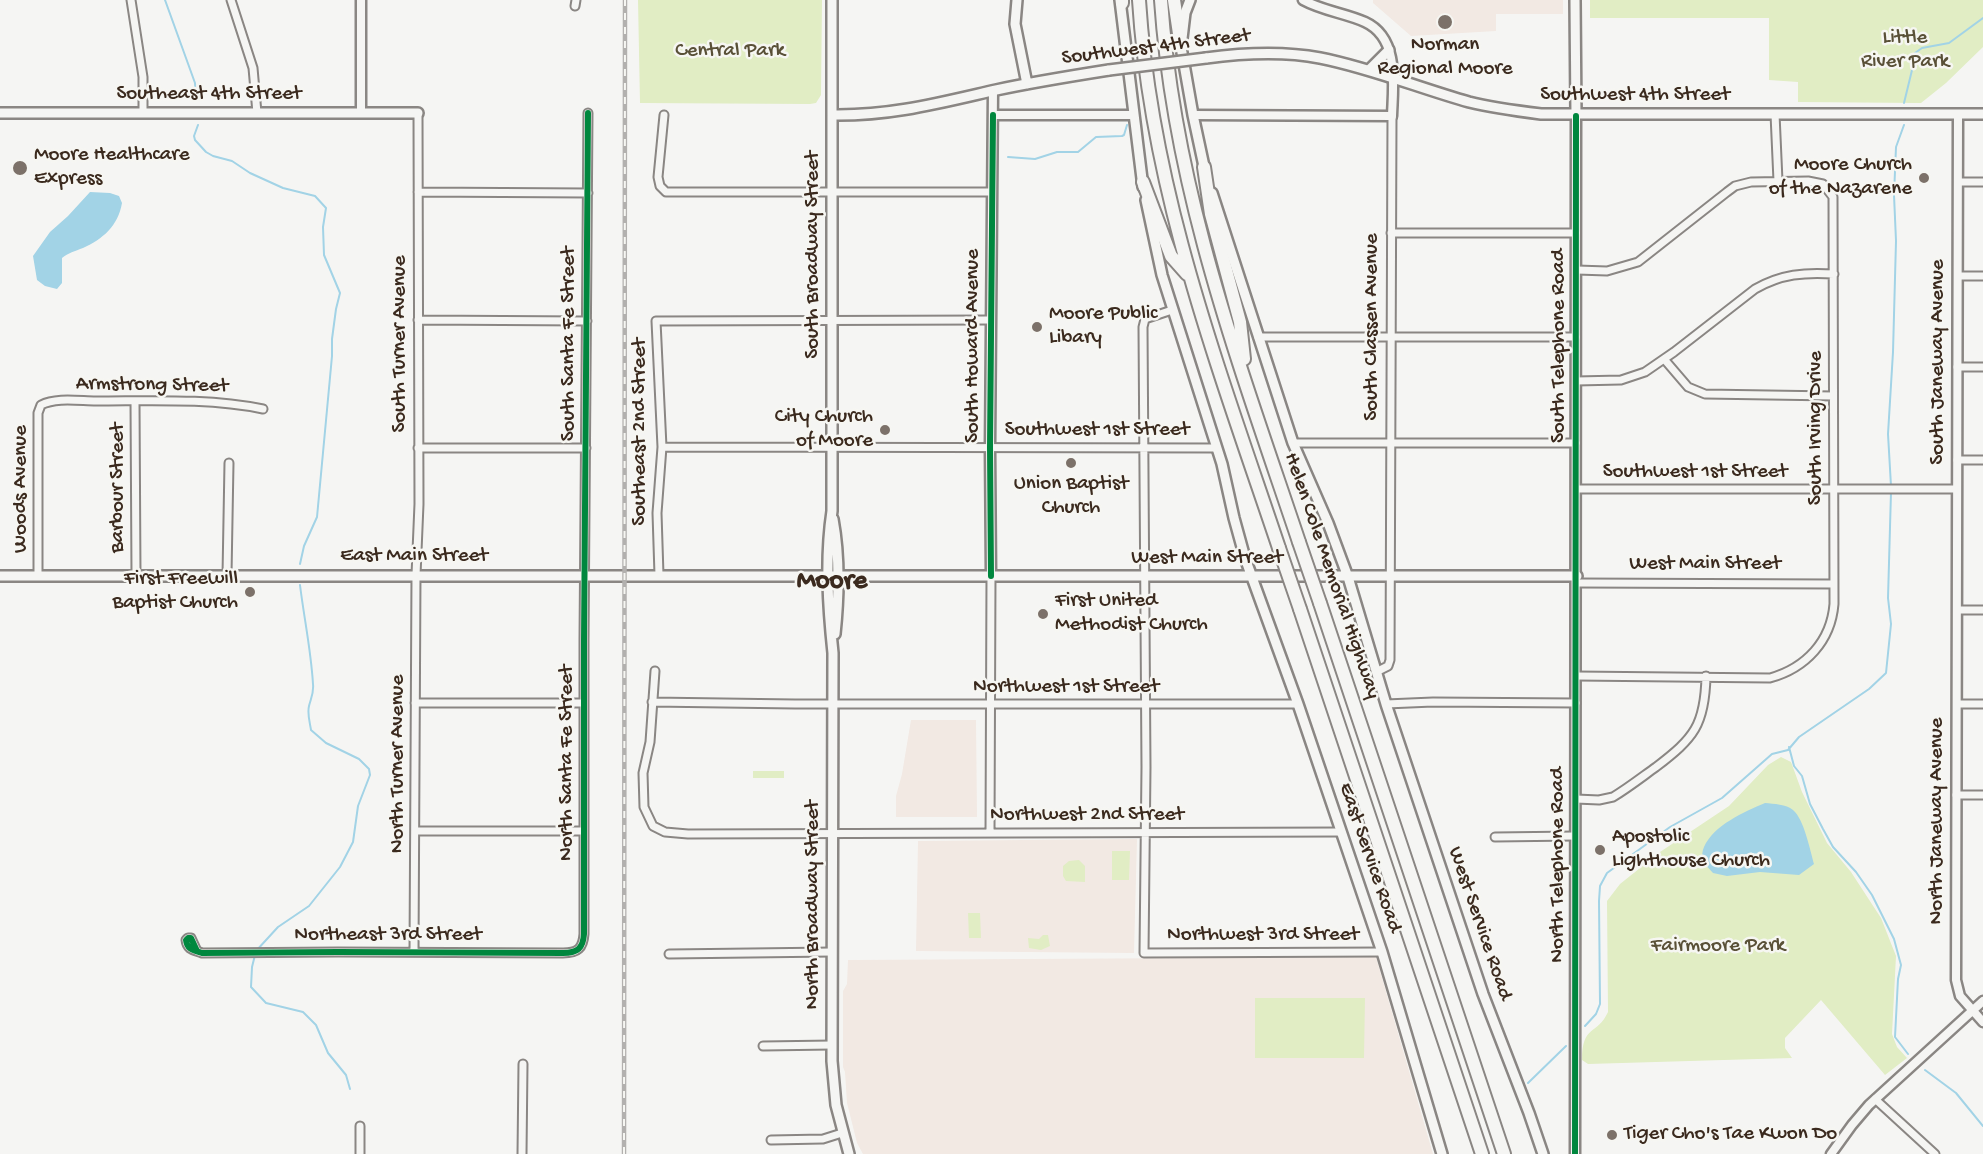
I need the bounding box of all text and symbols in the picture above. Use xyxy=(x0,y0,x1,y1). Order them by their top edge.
marker: Norman Regional Moore xyxy=(1436,13,1454,31)
street label: Southwest 4th Street xyxy=(1060,24,1252,72)
park label: Little River Park xyxy=(1861,26,1949,76)
place label: Norman Regional Moore xyxy=(1377,33,1513,83)
park label: Central Park xyxy=(675,39,785,65)
street label: Southeast 4th Street xyxy=(117,82,301,108)
street label: Southwest 4th Street xyxy=(1540,83,1730,109)
place label: Moore Healthcare Express xyxy=(34,143,190,193)
street label: South Broadway Street xyxy=(801,151,827,359)
place label: Moore Church of the Nazarene xyxy=(1769,153,1912,203)
marker: Moore Healthcare Express xyxy=(11,159,29,177)
marker: Moore Church of the Nazarene xyxy=(1917,171,1931,185)
street label: South Classen Avenue xyxy=(1360,233,1386,421)
street label: South Santa Fe Street xyxy=(557,247,583,441)
street label: South Howard Avenue xyxy=(961,249,987,443)
street label: South Telephone Road xyxy=(1547,249,1573,443)
street label: South Turner Avenue xyxy=(388,255,414,433)
street label: South Janeway Avenue xyxy=(1926,259,1952,465)
place label: Moore Public Libary xyxy=(1049,302,1157,352)
marker: Moore Public Libary xyxy=(1030,320,1044,334)
street label: Southeast 2nd Street xyxy=(628,338,654,526)
street label: South Irving Drive xyxy=(1804,351,1830,505)
street label: Armstrong Street xyxy=(76,372,228,400)
place label: City Church of Moore xyxy=(775,405,873,455)
street label: Southwest 1st Street xyxy=(1005,418,1189,444)
street label: Barbour Street xyxy=(106,423,132,553)
marker: City Church of Moore xyxy=(878,423,892,437)
street label: Woods Avenue xyxy=(9,425,35,553)
street label: Helen Cole Memorial Highway xyxy=(1277,450,1385,702)
marker: Union Baptist Church xyxy=(1064,456,1078,470)
street label: Southwest 1st Street xyxy=(1603,460,1787,486)
place label: Union Baptist Church xyxy=(1014,472,1128,522)
street label: East Main Street xyxy=(340,544,488,570)
street label: West Main Street xyxy=(1131,546,1283,572)
street label: West Main Street xyxy=(1629,552,1781,578)
place label: First Freewill Baptist Church xyxy=(113,567,238,617)
district label: Moore xyxy=(797,567,867,599)
marker: First Freewill Baptist Church xyxy=(243,585,257,599)
place label: First United Methodist Church xyxy=(1055,589,1208,639)
marker: First United Methodist Church xyxy=(1036,607,1050,621)
street label: North Santa Fe Street xyxy=(555,665,581,861)
street label: North Turner Avenue xyxy=(386,675,412,853)
street label: Northwest 1st Street xyxy=(973,675,1159,701)
street label: North Janeway Avenue xyxy=(1925,718,1951,924)
street label: North Telephone Road xyxy=(1546,767,1572,963)
street label: East Service Road xyxy=(1332,780,1406,936)
street label: North Broadway Street xyxy=(801,800,827,1010)
street label: Northwest 2nd Street xyxy=(990,803,1184,829)
place label: Apostolic Lighthouse Church xyxy=(1612,825,1770,875)
marker: Apostolic Lighthouse Church xyxy=(1593,843,1607,857)
street label: West Service Road xyxy=(1441,844,1517,1004)
street label: Northeast 3rd Street xyxy=(294,923,482,949)
street label: Northwest 3rd Street xyxy=(1167,923,1359,949)
park label: Fairmoore Park xyxy=(1651,934,1785,960)
place label: Tiger Cho's Tae Kwon Do xyxy=(1624,1122,1837,1148)
marker: Tiger Cho's Tae Kwon Do xyxy=(1605,1128,1619,1142)

